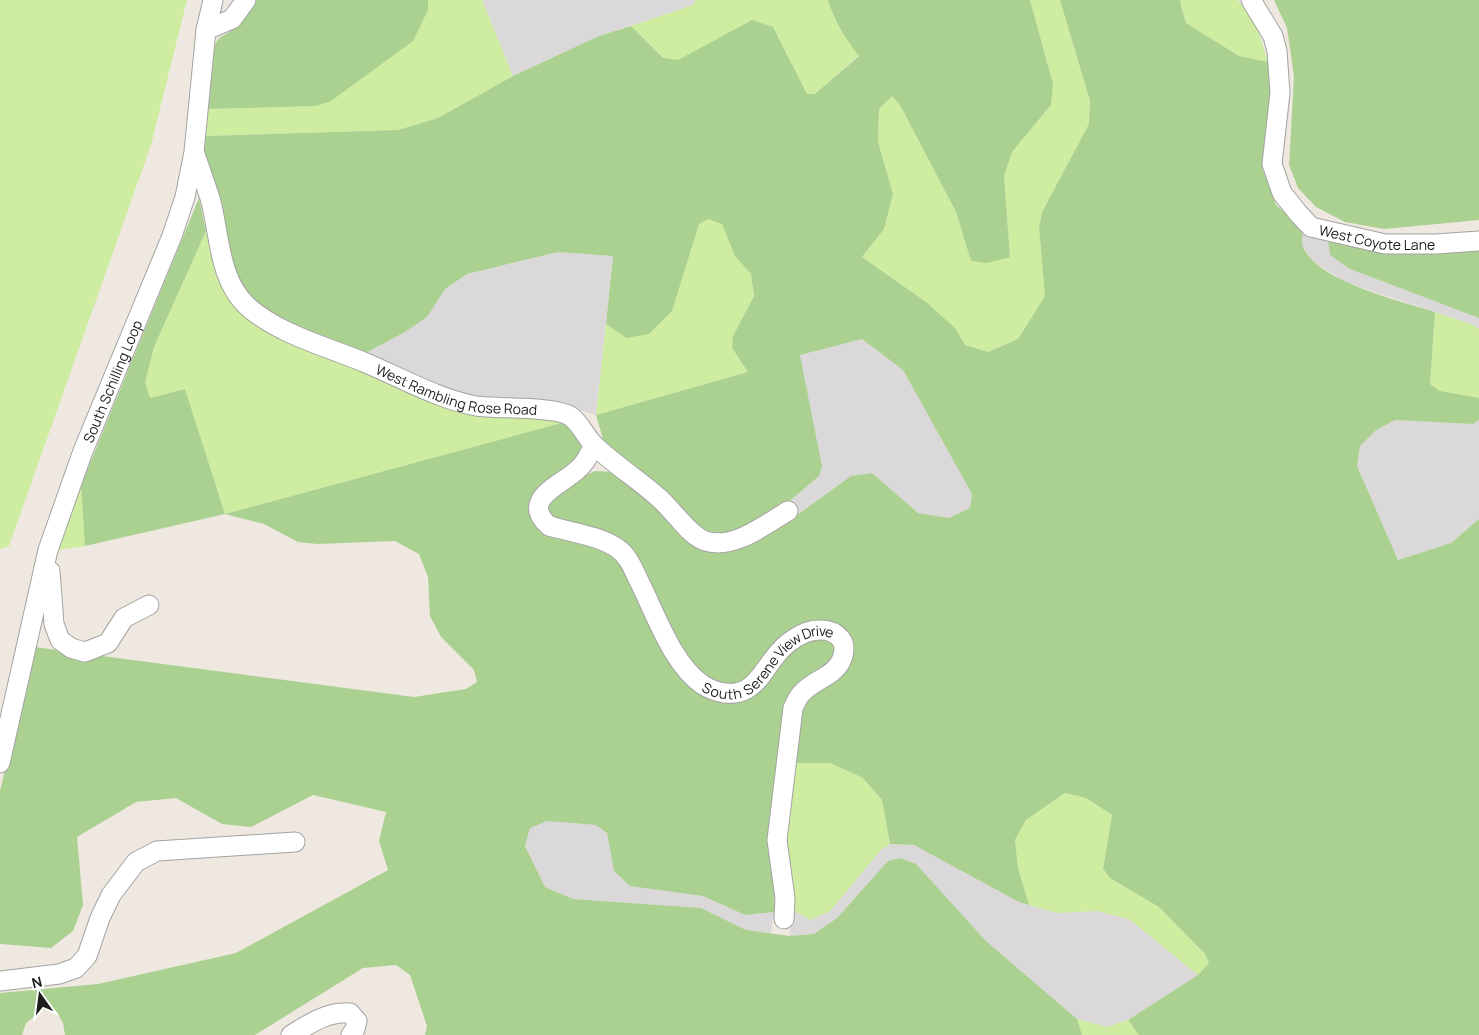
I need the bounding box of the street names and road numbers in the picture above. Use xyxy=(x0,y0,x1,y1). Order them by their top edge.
street label: West Coyote Lane xyxy=(1317,220,1435,254)
street label: South Schilling Loop xyxy=(78,317,146,445)
street label: West Rambling Rose Road xyxy=(373,359,538,419)
street label: South Serene View Drive xyxy=(699,620,837,703)

